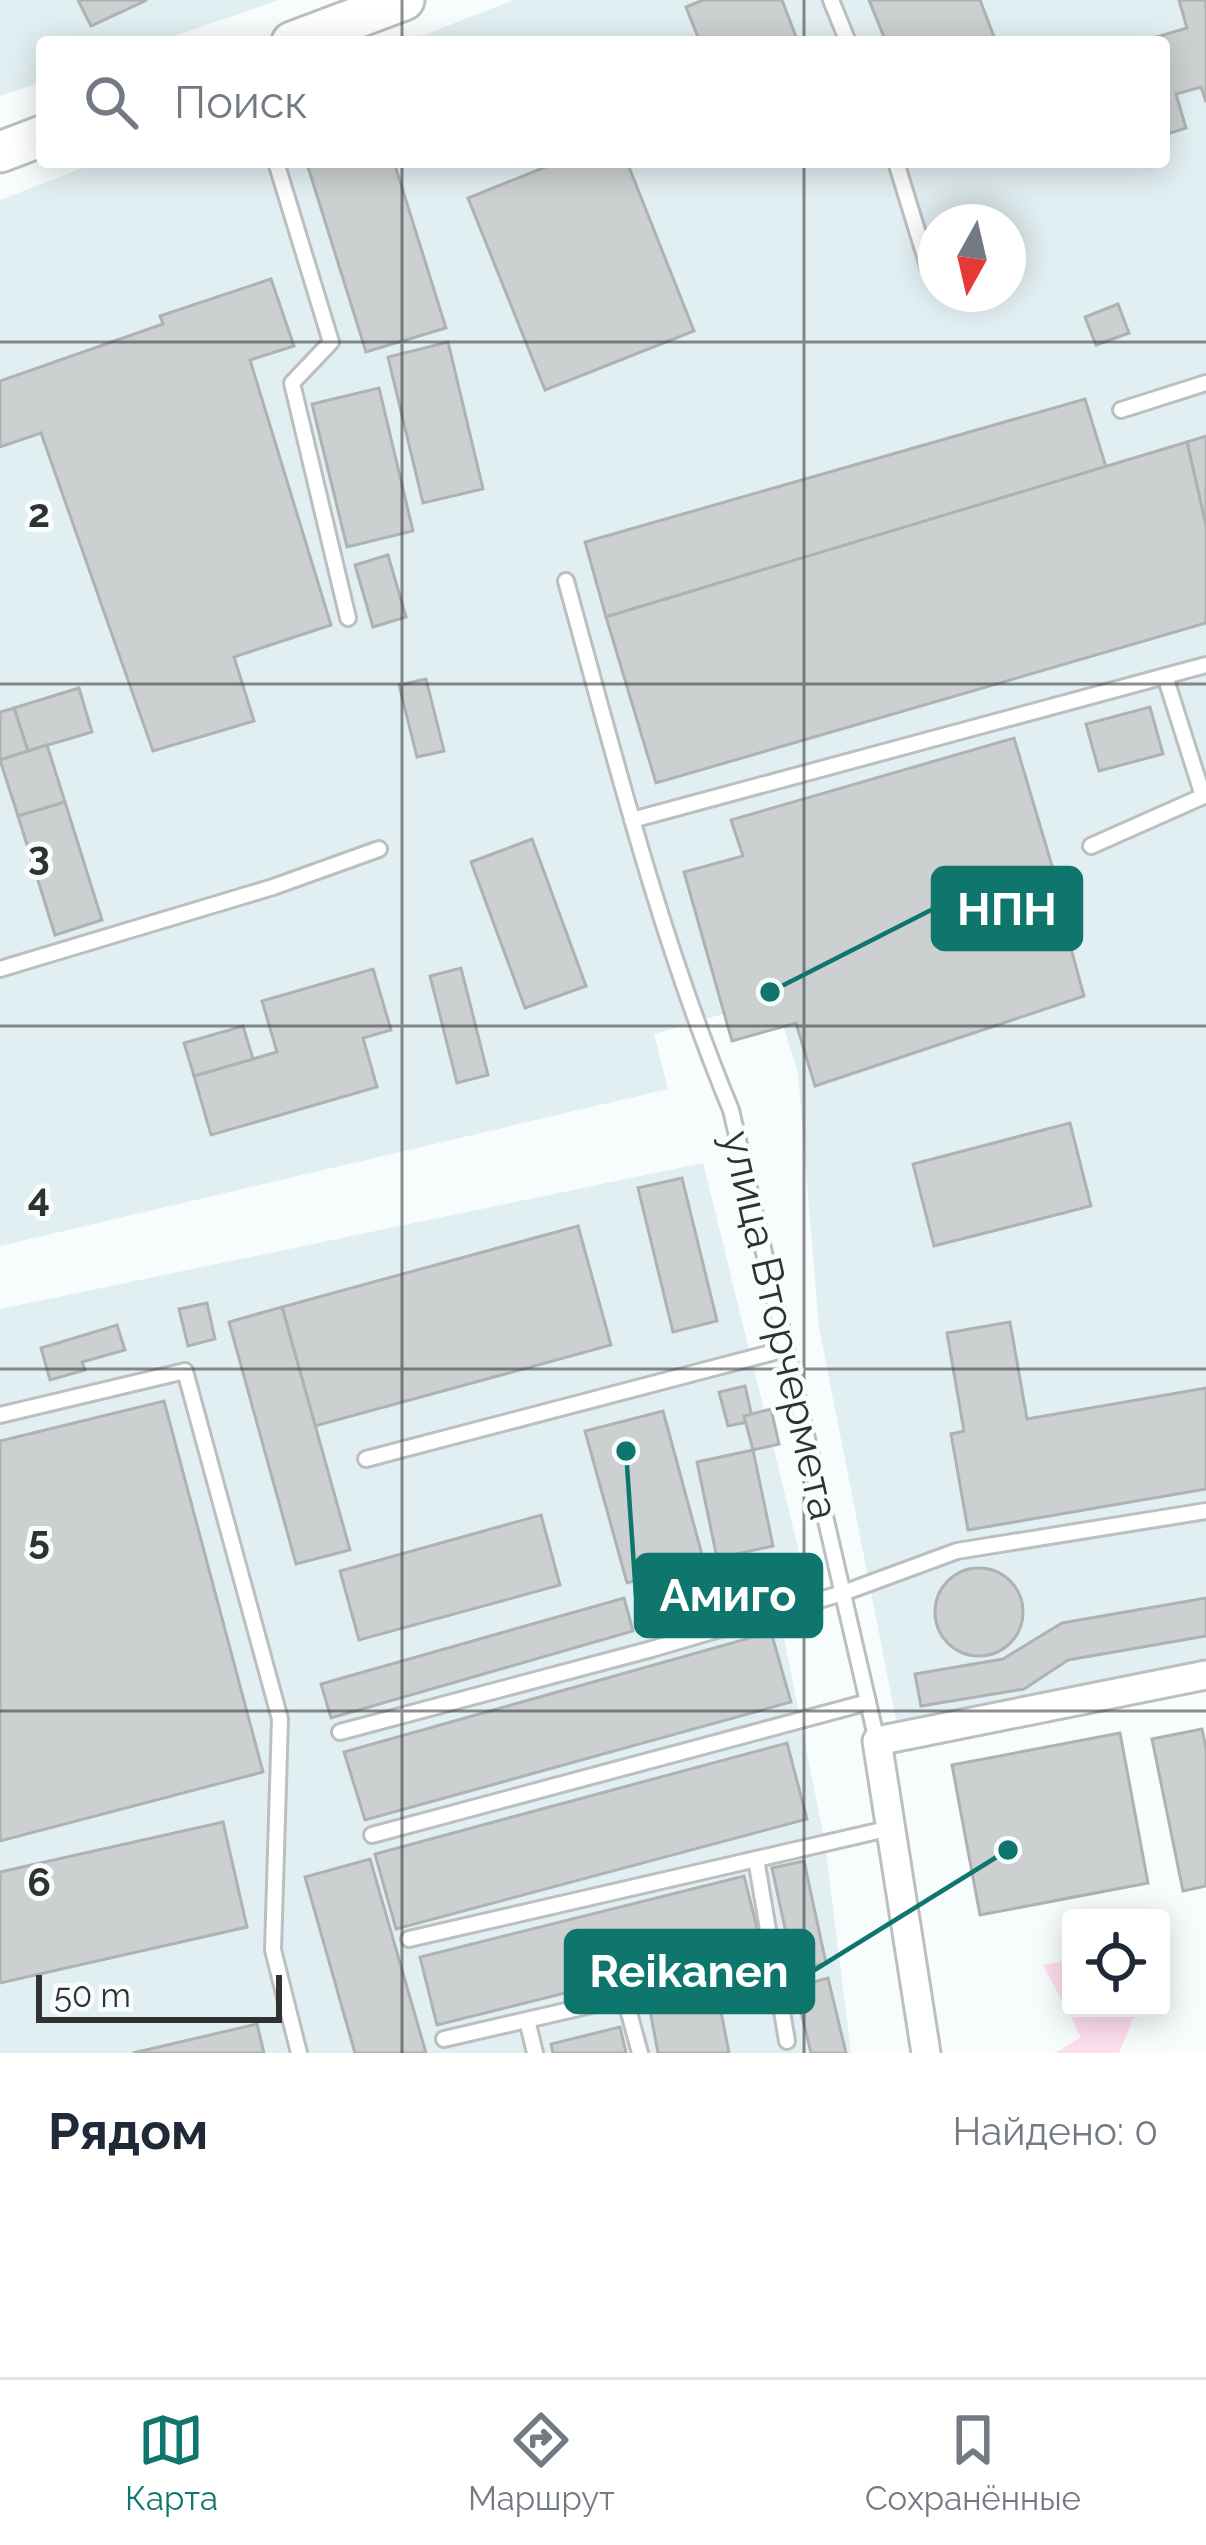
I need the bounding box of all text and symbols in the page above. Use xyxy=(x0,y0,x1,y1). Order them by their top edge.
search box xyxy=(36,36,1170,168)
icon: search xyxy=(78,69,144,135)
text: Поиск xyxy=(174,76,308,129)
north arrow xyxy=(918,204,1026,312)
text: 2 xyxy=(28,490,50,536)
text: 3 xyxy=(28,832,50,878)
callout: НПН xyxy=(933,868,1081,949)
text: НПН xyxy=(957,883,1057,936)
street label: улица Вторчермета xyxy=(712,1126,849,1524)
text: 4 xyxy=(28,1174,50,1220)
text: 5 xyxy=(28,1516,50,1562)
callout: Амиго xyxy=(636,1555,821,1636)
text: Амиго xyxy=(659,1569,797,1622)
text: 6 xyxy=(27,1859,51,1905)
map controls xyxy=(1062,1909,1170,2017)
button: locate xyxy=(1062,1909,1170,2017)
callout: Reikanen xyxy=(566,1931,813,2012)
text: Reikanen xyxy=(589,1945,789,1998)
scale bar xyxy=(36,1969,282,2022)
text: 50 m xyxy=(54,1976,131,2015)
text: Рядом xyxy=(48,2101,208,2161)
text: Найдено: 0 xyxy=(952,2108,1158,2154)
tab: Карта xyxy=(125,2407,218,2518)
tab: Маршрут xyxy=(468,2407,615,2518)
tab: Сохранённые xyxy=(865,2407,1081,2518)

